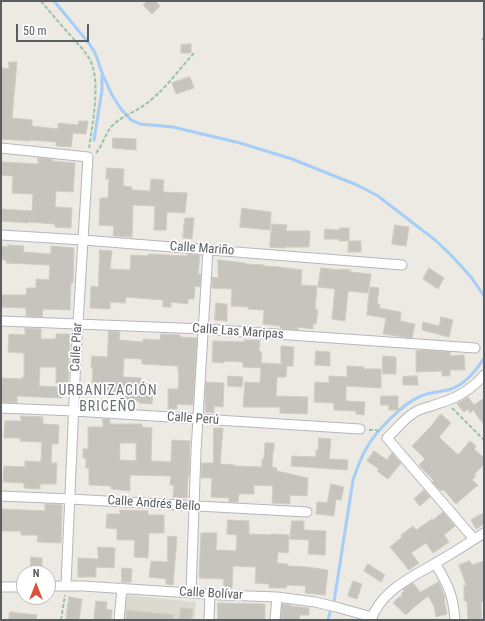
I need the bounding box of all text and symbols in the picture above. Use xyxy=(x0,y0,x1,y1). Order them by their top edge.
scale bar xyxy=(18,16,91,42)
text: 50 m xyxy=(23,24,47,38)
street label: Calle Mariño xyxy=(169,239,235,259)
street label: Calle Las Maripas xyxy=(192,321,284,343)
street label: Calle Piar xyxy=(68,322,86,372)
district label: URBANIZACIÓN BRICEÑO xyxy=(58,383,158,416)
street label: Calle Perú xyxy=(166,409,220,429)
street label: Calle Andrés Bello xyxy=(107,493,201,515)
north arrow xyxy=(16,565,56,605)
text: N xyxy=(33,567,39,580)
street label: Calle Bolívar xyxy=(179,585,243,603)

